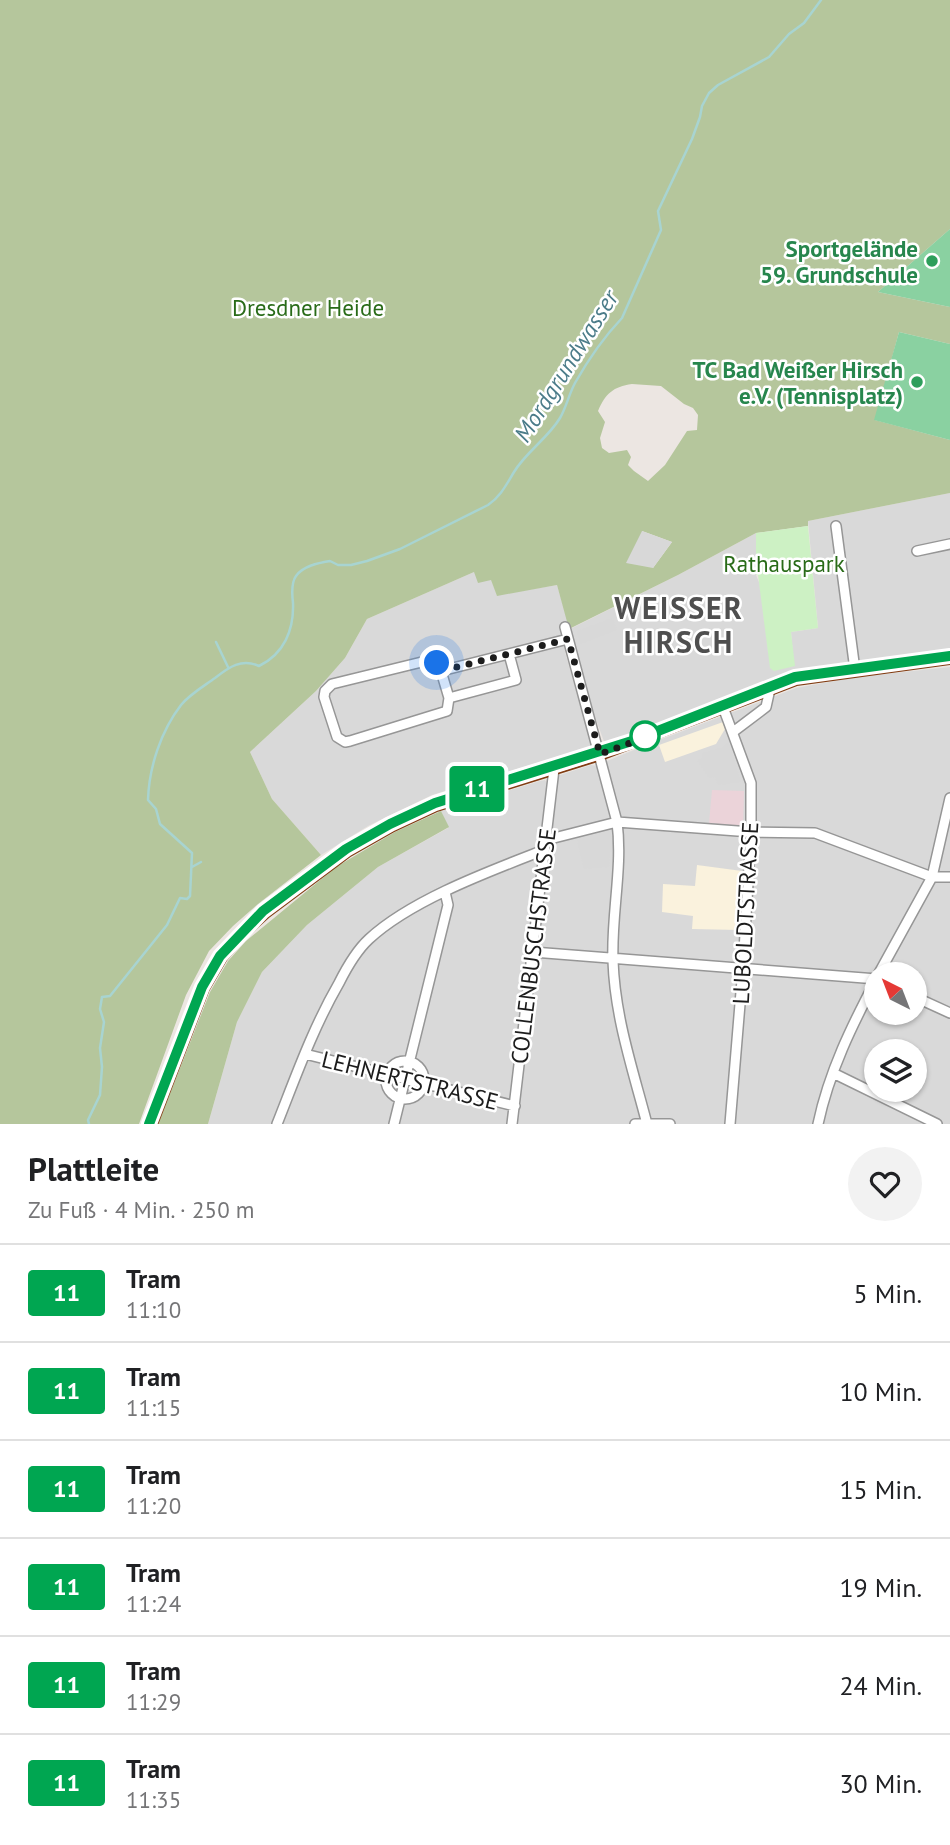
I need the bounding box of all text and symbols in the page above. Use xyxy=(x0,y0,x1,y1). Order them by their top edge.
place label: Sportgelände 59. Grundschule xyxy=(760,234,918,289)
marker: Sportgelände 59. Grundschule xyxy=(924,253,940,269)
water label: Mordgrundwasser xyxy=(507,283,626,448)
park label: Dresdner Heide xyxy=(232,293,384,322)
place label: TC Bad Weißer Hirsch e.V. (Tennisplatz) xyxy=(692,355,903,410)
marker: TC Bad Weißer Hirsch e.V. (Tennisplatz) xyxy=(909,374,925,390)
park label: Rathauspark xyxy=(723,549,845,578)
district label: WEISSER HIRSCH xyxy=(614,588,744,661)
your location xyxy=(419,645,454,680)
unlabelled marker xyxy=(630,721,660,751)
line badge: 11 xyxy=(446,766,508,812)
text: 11 xyxy=(463,773,491,804)
street label: LUBOLDTSTRASSE xyxy=(726,821,764,1005)
street label: COLLENBUSCHSTRASSE xyxy=(504,826,562,1066)
north arrow xyxy=(864,962,928,1026)
map controls xyxy=(864,962,927,1102)
button: layers xyxy=(864,1039,927,1102)
street label: LEHNERTSTRASSE xyxy=(319,1044,501,1116)
text: Plattleite xyxy=(28,1147,159,1190)
button: heart xyxy=(848,1147,922,1221)
text: Zu Fuß · 4 Min. · 250 m xyxy=(28,1195,254,1224)
text: Tram xyxy=(126,1262,181,1295)
text: 11 xyxy=(53,1277,80,1308)
text: 5 Min. xyxy=(854,1277,922,1310)
text: 11:10 xyxy=(126,1295,181,1324)
text: Tram xyxy=(126,1360,181,1393)
text: 11 xyxy=(53,1375,80,1406)
text: 10 Min. xyxy=(839,1375,922,1408)
text: 11:15 xyxy=(126,1393,181,1422)
text: Tram xyxy=(126,1458,181,1491)
text: 11 xyxy=(53,1473,80,1504)
text: 15 Min. xyxy=(839,1473,922,1506)
text: 11:20 xyxy=(126,1491,181,1520)
text: Tram xyxy=(126,1556,181,1589)
text: 11 xyxy=(53,1571,80,1602)
text: 19 Min. xyxy=(839,1571,922,1604)
text: 11:24 xyxy=(126,1589,181,1618)
text: Tram xyxy=(126,1654,181,1687)
text: 11 xyxy=(53,1669,80,1700)
text: 24 Min. xyxy=(839,1669,922,1702)
text: 11:29 xyxy=(126,1687,181,1716)
text: Tram xyxy=(126,1752,181,1785)
text: 11 xyxy=(53,1767,80,1798)
text: 30 Min. xyxy=(839,1767,922,1800)
text: 11:35 xyxy=(126,1785,181,1814)

